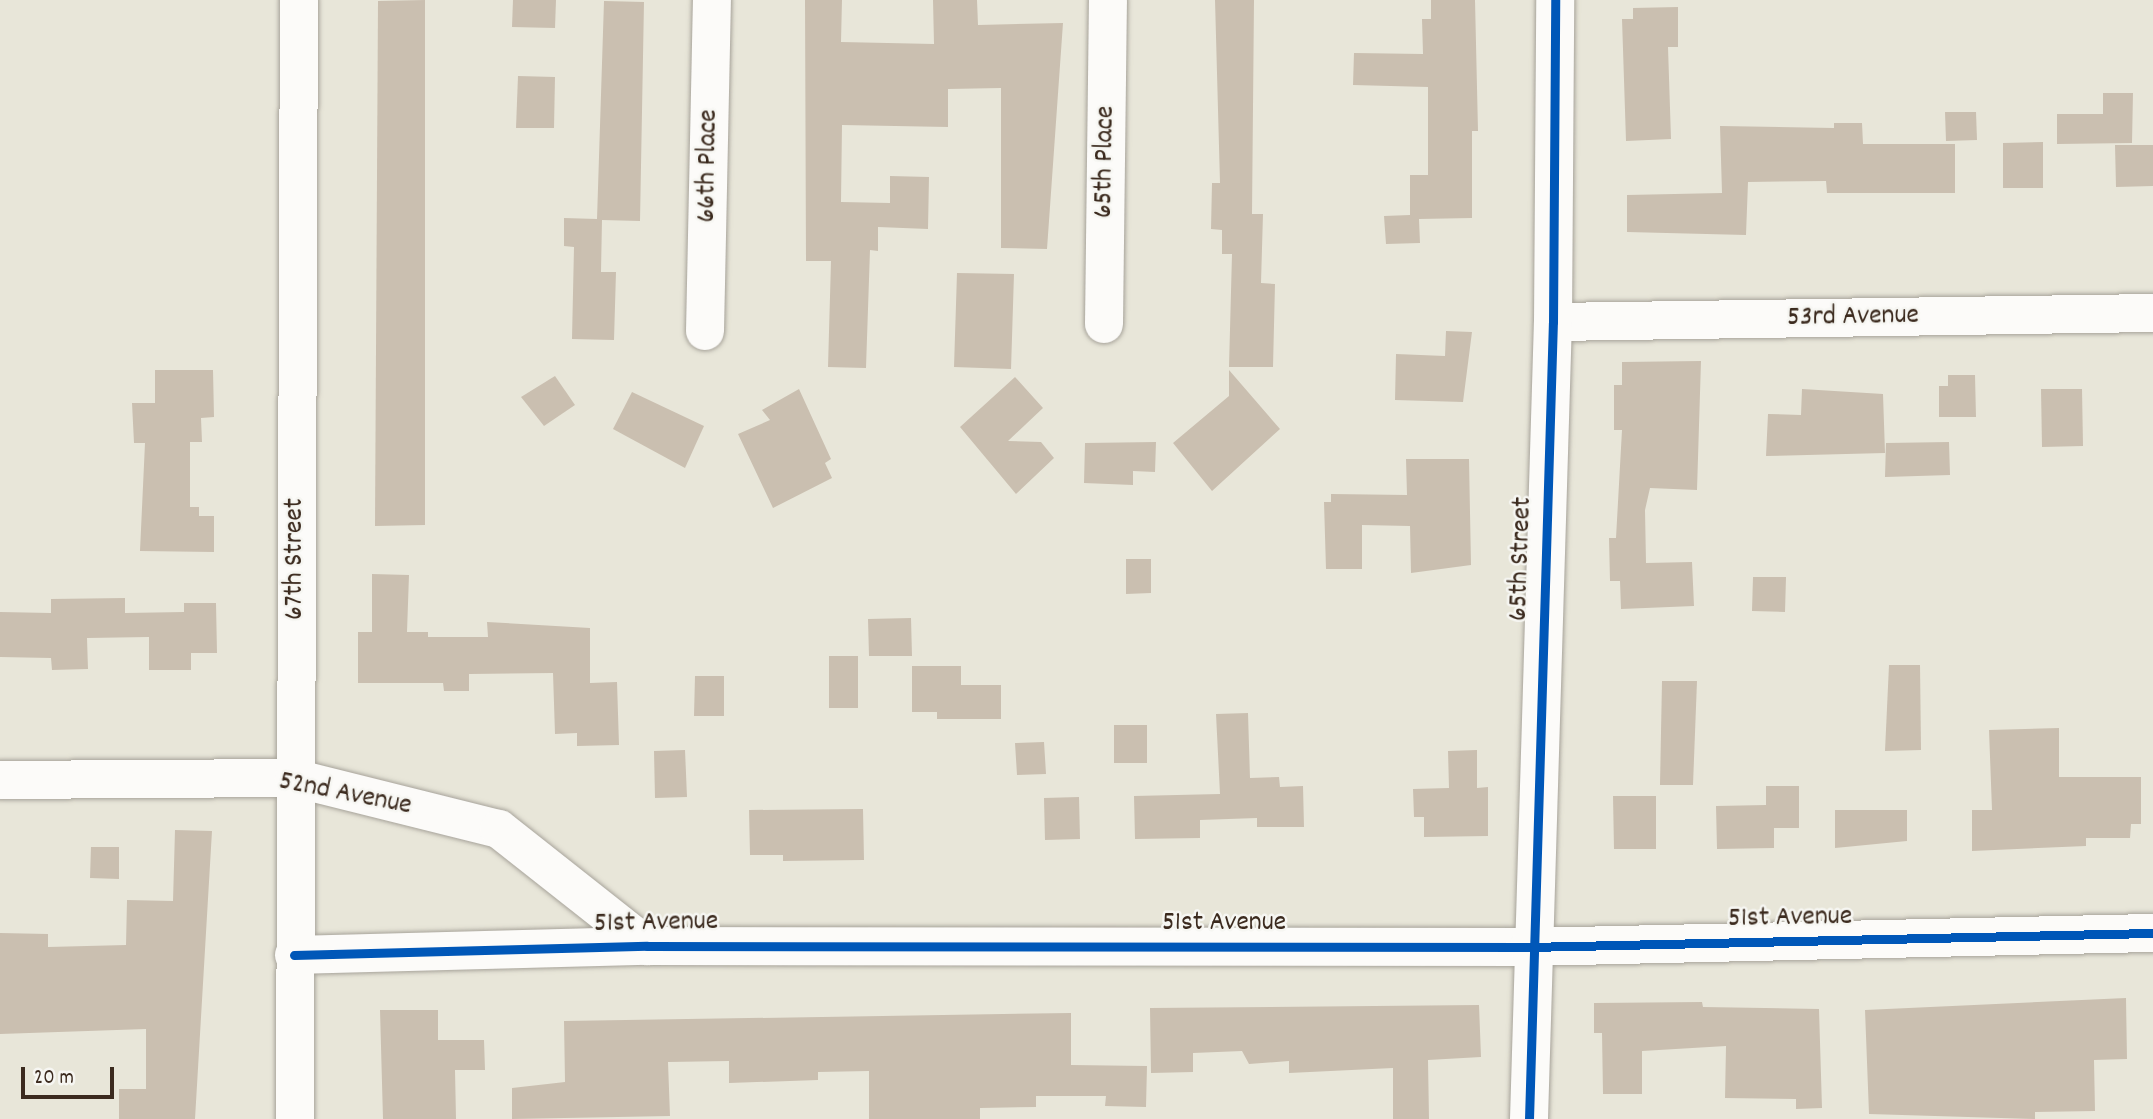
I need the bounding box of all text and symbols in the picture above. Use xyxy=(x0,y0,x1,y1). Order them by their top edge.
street label: 65th Place xyxy=(1088,106,1124,218)
street label: 66th Place xyxy=(691,109,727,223)
street label: 53rd Avenue xyxy=(1787,300,1919,336)
street label: 65th Street xyxy=(1503,496,1541,622)
street label: 67th Street xyxy=(279,498,313,620)
street label: 52nd Avenue xyxy=(276,766,414,824)
street label: 51st Avenue xyxy=(1728,901,1852,937)
street label: 51st Avenue xyxy=(594,906,718,942)
street label: 51st Avenue xyxy=(1162,907,1286,941)
scale bar xyxy=(24,1052,117,1096)
text: 20 m xyxy=(34,1064,74,1094)

